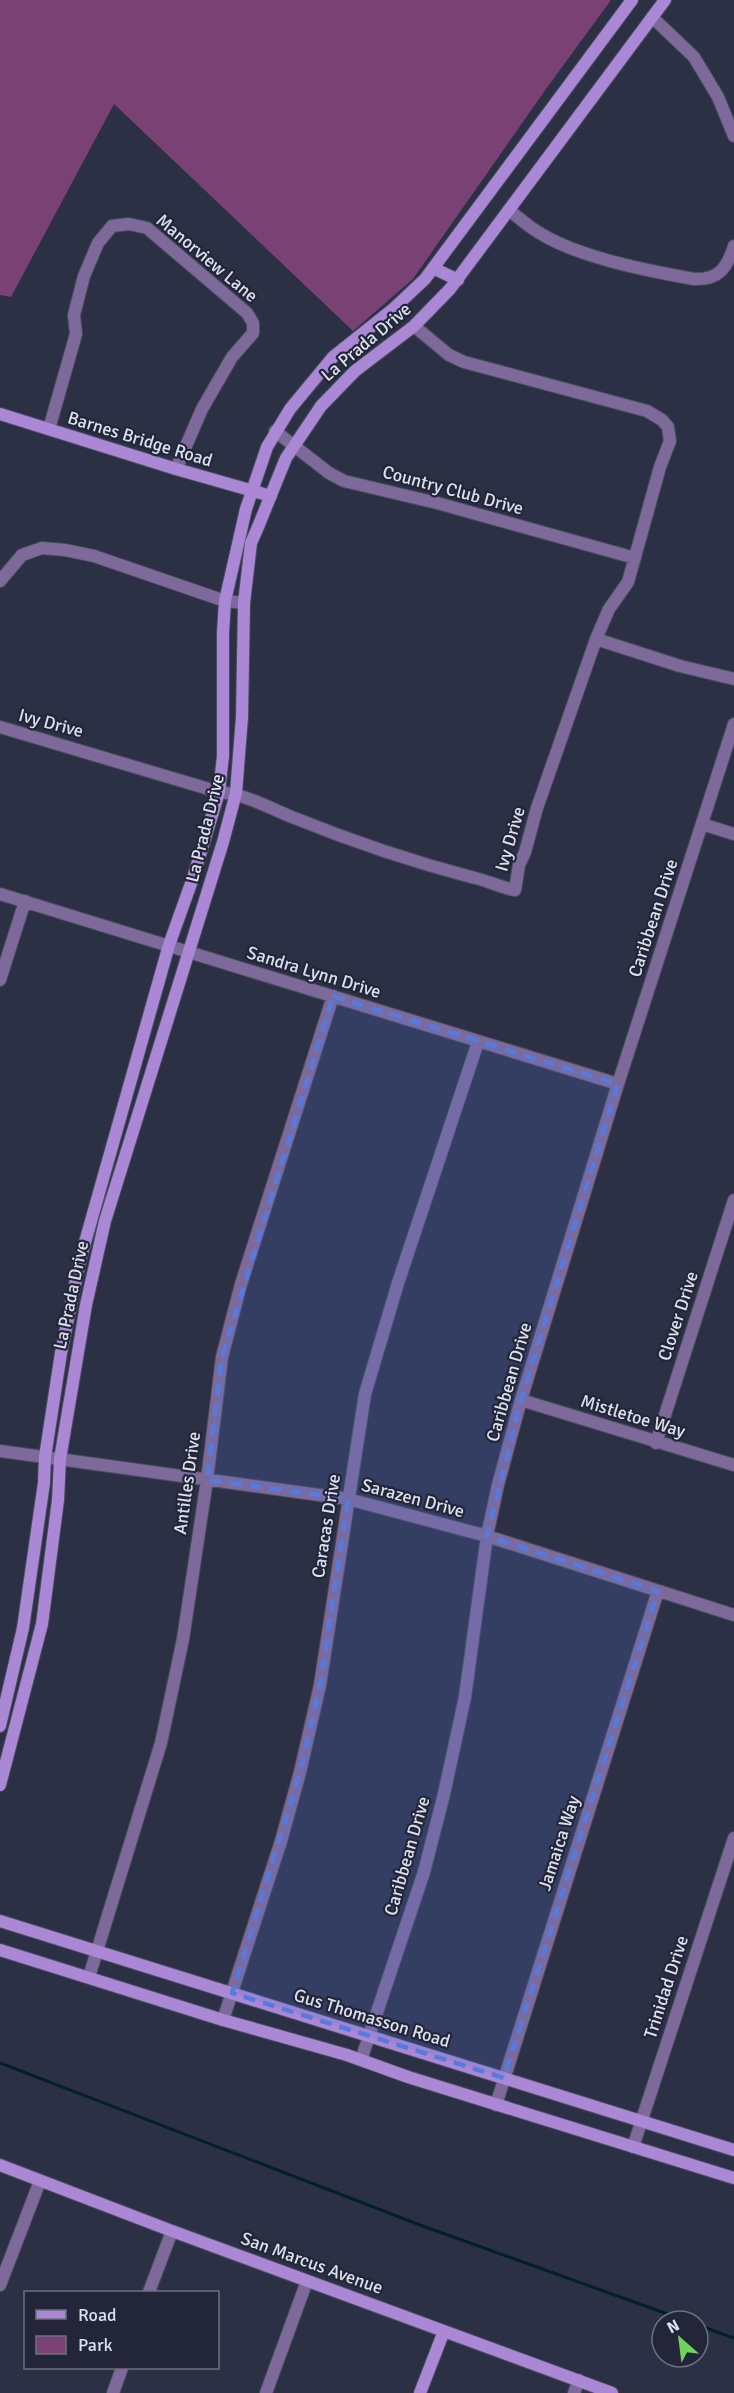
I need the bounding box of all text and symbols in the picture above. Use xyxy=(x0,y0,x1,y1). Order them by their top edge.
street label: Manorview Lane xyxy=(152,209,262,307)
street label: La Prada Drive xyxy=(317,298,415,386)
street label: Barnes Bridge Road xyxy=(65,407,215,471)
street label: Country Club Drive xyxy=(380,461,526,519)
street label: Ivy Drive xyxy=(16,704,86,742)
street label: La Prada Drive xyxy=(181,772,229,884)
street label: Ivy Drive xyxy=(490,804,530,874)
street label: Caribbean Drive xyxy=(624,856,682,980)
street label: Sandra Lynn Drive xyxy=(244,941,384,1003)
street label: La Prada Drive xyxy=(49,1239,93,1351)
street label: Clover Drive xyxy=(653,1268,703,1364)
street label: Caribbean Drive xyxy=(481,1320,537,1444)
street label: Mistletoe Way xyxy=(578,1390,688,1442)
street label: Antilles Drive xyxy=(169,1430,205,1536)
street label: Caracas Drive xyxy=(307,1472,345,1580)
street label: Sarazen Drive xyxy=(359,1474,467,1522)
street label: Jamaica Way xyxy=(533,1792,585,1893)
street label: Caribbean Drive xyxy=(379,1794,435,1918)
street label: Trinidad Drive xyxy=(639,1933,693,2041)
street label: Gus Thomasson Road xyxy=(291,1984,453,2052)
street label: San Marcus Avenue xyxy=(238,2227,386,2299)
legend xyxy=(24,2291,219,2369)
text: Road xyxy=(78,2304,117,2326)
north arrow xyxy=(650,2309,710,2369)
text: N xyxy=(664,2315,683,2338)
text: Park xyxy=(78,2334,113,2356)

